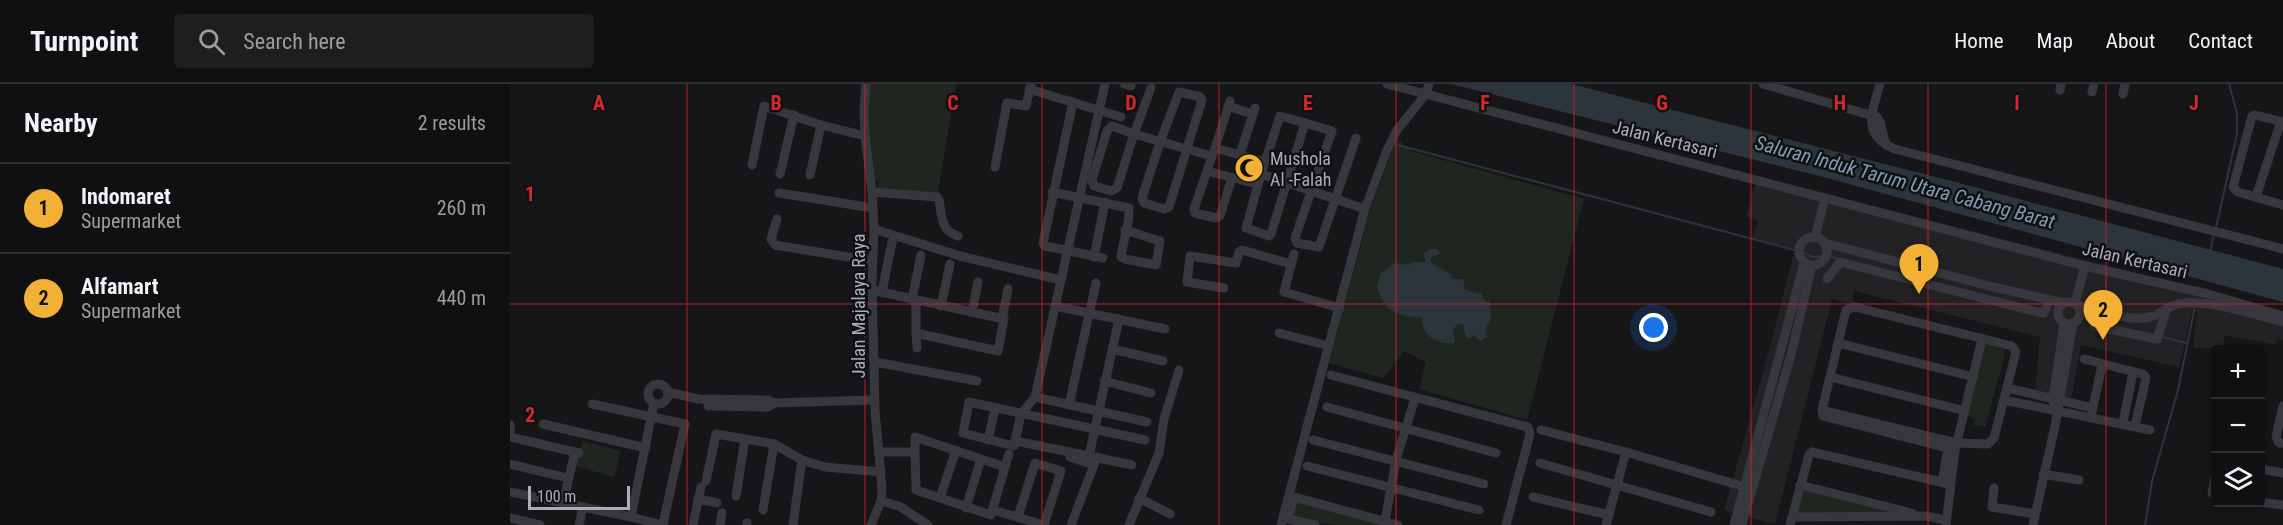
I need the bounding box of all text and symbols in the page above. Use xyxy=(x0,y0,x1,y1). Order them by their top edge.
search box xyxy=(174,14,594,68)
text: Turnpoint xyxy=(30,25,138,58)
icon: search xyxy=(195,25,228,58)
text: Search here xyxy=(243,29,346,54)
text: Home xyxy=(1954,29,2004,53)
text: Map xyxy=(2037,29,2073,53)
text: About xyxy=(2106,29,2155,53)
text: Contact xyxy=(2188,29,2253,53)
text: A xyxy=(593,91,605,115)
text: B xyxy=(770,91,782,115)
text: C xyxy=(947,91,959,115)
text: D xyxy=(1125,91,1137,115)
text: E xyxy=(1303,91,1313,115)
text: F xyxy=(1480,91,1490,115)
text: G xyxy=(1656,91,1668,115)
text: H xyxy=(1834,91,1846,115)
text: I xyxy=(2014,91,2020,115)
text: J xyxy=(2189,91,2199,115)
text: Nearby xyxy=(24,108,98,138)
text: 2 results xyxy=(418,111,486,135)
street label: Jalan Kertasari xyxy=(1610,116,1720,162)
water label: Saluran Induk Tarum Utara Cabang Barat xyxy=(1753,130,2058,234)
place label: Mushola Al -Falah xyxy=(1270,148,1332,190)
mosque icon: Mushola Al -Falah xyxy=(1233,152,1265,184)
text: 1 xyxy=(525,182,535,206)
text: Indomaret xyxy=(81,184,171,209)
text: 1 xyxy=(38,196,49,220)
text: 260 m xyxy=(437,196,486,220)
text: Supermarket xyxy=(81,209,181,233)
street label: Jalan Majalaya Raya xyxy=(848,234,869,378)
street label: Jalan Kertasari xyxy=(2080,238,2190,282)
pin: 1 xyxy=(1900,244,1938,294)
text: Alfamart xyxy=(81,274,159,299)
text: 2 xyxy=(38,286,49,310)
text: 440 m xyxy=(437,286,486,310)
pin: 2 xyxy=(2084,290,2122,340)
text: Supermarket xyxy=(81,299,181,323)
your location xyxy=(1639,313,1668,342)
map controls xyxy=(2211,345,2265,507)
button: + xyxy=(2211,345,2265,399)
button: − xyxy=(2211,399,2265,453)
text: 2 xyxy=(525,403,535,427)
button: layers xyxy=(2211,453,2265,507)
scale bar xyxy=(528,483,630,510)
text: 100 m xyxy=(537,487,576,506)

